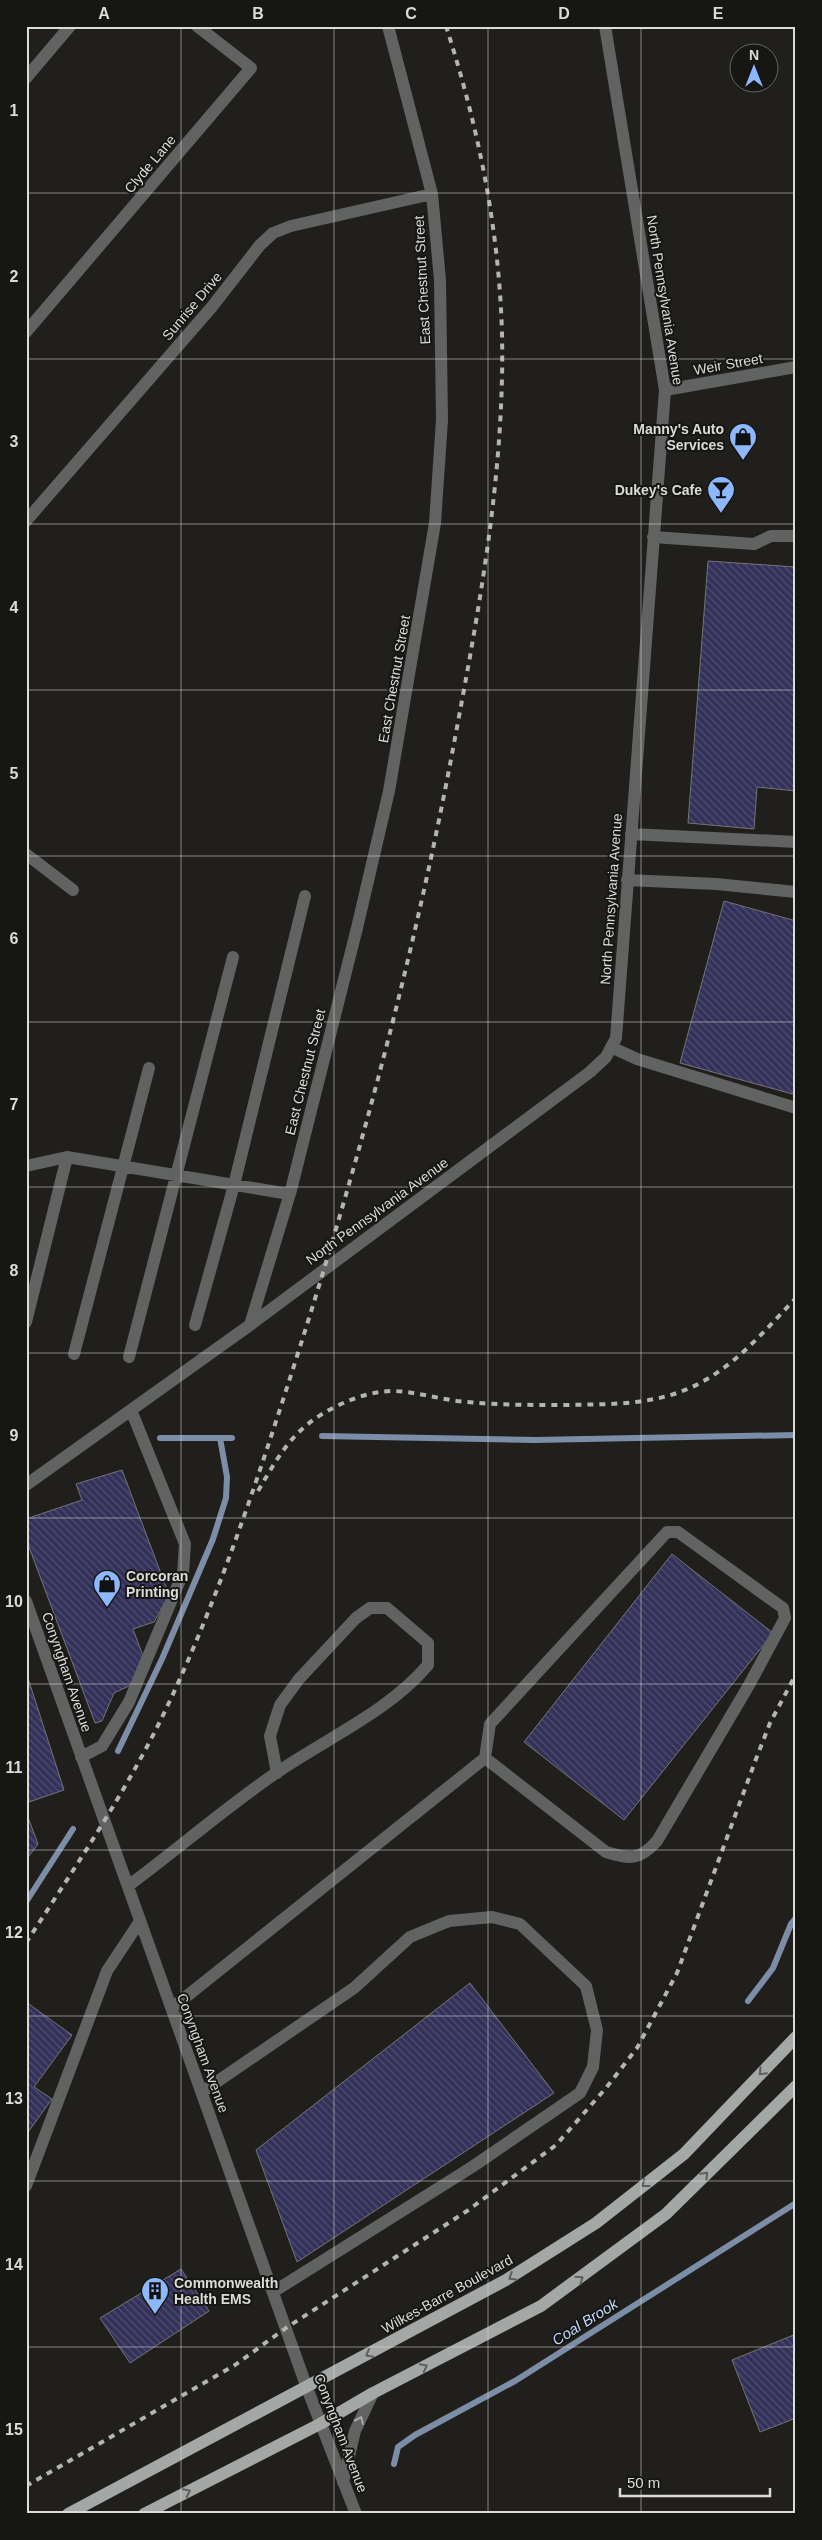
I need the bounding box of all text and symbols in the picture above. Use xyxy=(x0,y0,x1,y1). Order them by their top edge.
text: A xyxy=(98,5,110,22)
text: B xyxy=(252,5,264,22)
text: C xyxy=(405,5,417,22)
text: D xyxy=(558,5,570,22)
text: E xyxy=(713,5,724,22)
north arrow xyxy=(730,42,780,92)
text: N xyxy=(749,47,759,63)
text: 1 xyxy=(10,102,19,119)
street label: Clyde Lane xyxy=(121,132,179,196)
street label: North Pennsylvania Avenue xyxy=(644,214,686,386)
street label: East Chestnut Street xyxy=(411,215,433,345)
text: 2 xyxy=(10,268,19,285)
street label: Sunrise Drive xyxy=(159,269,225,343)
street label: Weir Street xyxy=(692,350,764,378)
place label: Manny's Auto Services xyxy=(633,421,724,453)
shop icon: Manny's Auto Services xyxy=(728,422,758,461)
text: 3 xyxy=(10,433,19,450)
bar icon: Dukey's Cafe xyxy=(706,475,736,514)
place label: Dukey's Cafe xyxy=(615,482,702,498)
text: 4 xyxy=(10,599,19,616)
street label: East Chestnut Street xyxy=(375,614,413,744)
text: 5 xyxy=(10,765,19,782)
street label: North Pennsylvania Avenue xyxy=(597,813,625,985)
text: 6 xyxy=(10,930,19,947)
street label: East Chestnut Street xyxy=(282,1007,328,1137)
text: 7 xyxy=(10,1096,19,1113)
street label: North Pennsylvania Avenue xyxy=(303,1154,451,1268)
text: 8 xyxy=(10,1262,19,1279)
text: 9 xyxy=(10,1427,19,1444)
place label: Corcoran Printing xyxy=(126,1568,188,1600)
shop icon: Corcoran Printing xyxy=(92,1569,122,1608)
text: 10 xyxy=(5,1593,23,1610)
street label: Conyngham Avenue xyxy=(39,1610,95,1734)
text: 11 xyxy=(6,1759,23,1776)
text: 12 xyxy=(5,1924,23,1941)
street label: Conyngham Avenue xyxy=(174,1991,232,2115)
one-way arrow xyxy=(759,2066,768,2075)
text: 13 xyxy=(5,2090,23,2107)
one-way arrow xyxy=(699,2172,708,2181)
one-way arrow xyxy=(642,2179,651,2187)
street label: Wilkes-Barre Boulevard xyxy=(379,2251,515,2337)
text: 14 xyxy=(5,2256,23,2273)
one-way arrow xyxy=(508,2270,517,2280)
place label: Commonwealth Health EMS xyxy=(174,2275,278,2307)
building icon: Commonwealth Health EMS xyxy=(140,2276,170,2315)
one-way arrow xyxy=(574,2276,584,2285)
water label: Coal Brook xyxy=(549,2294,622,2348)
one-way arrow xyxy=(365,2348,374,2358)
one-way arrow xyxy=(419,2363,428,2374)
street label: Conyngham Avenue xyxy=(311,2371,371,2495)
one-way arrow xyxy=(353,2416,364,2425)
text: 15 xyxy=(5,2421,23,2438)
scale bar xyxy=(620,2465,770,2497)
text: 50 m xyxy=(627,2474,660,2491)
one-way arrow xyxy=(182,2488,191,2498)

